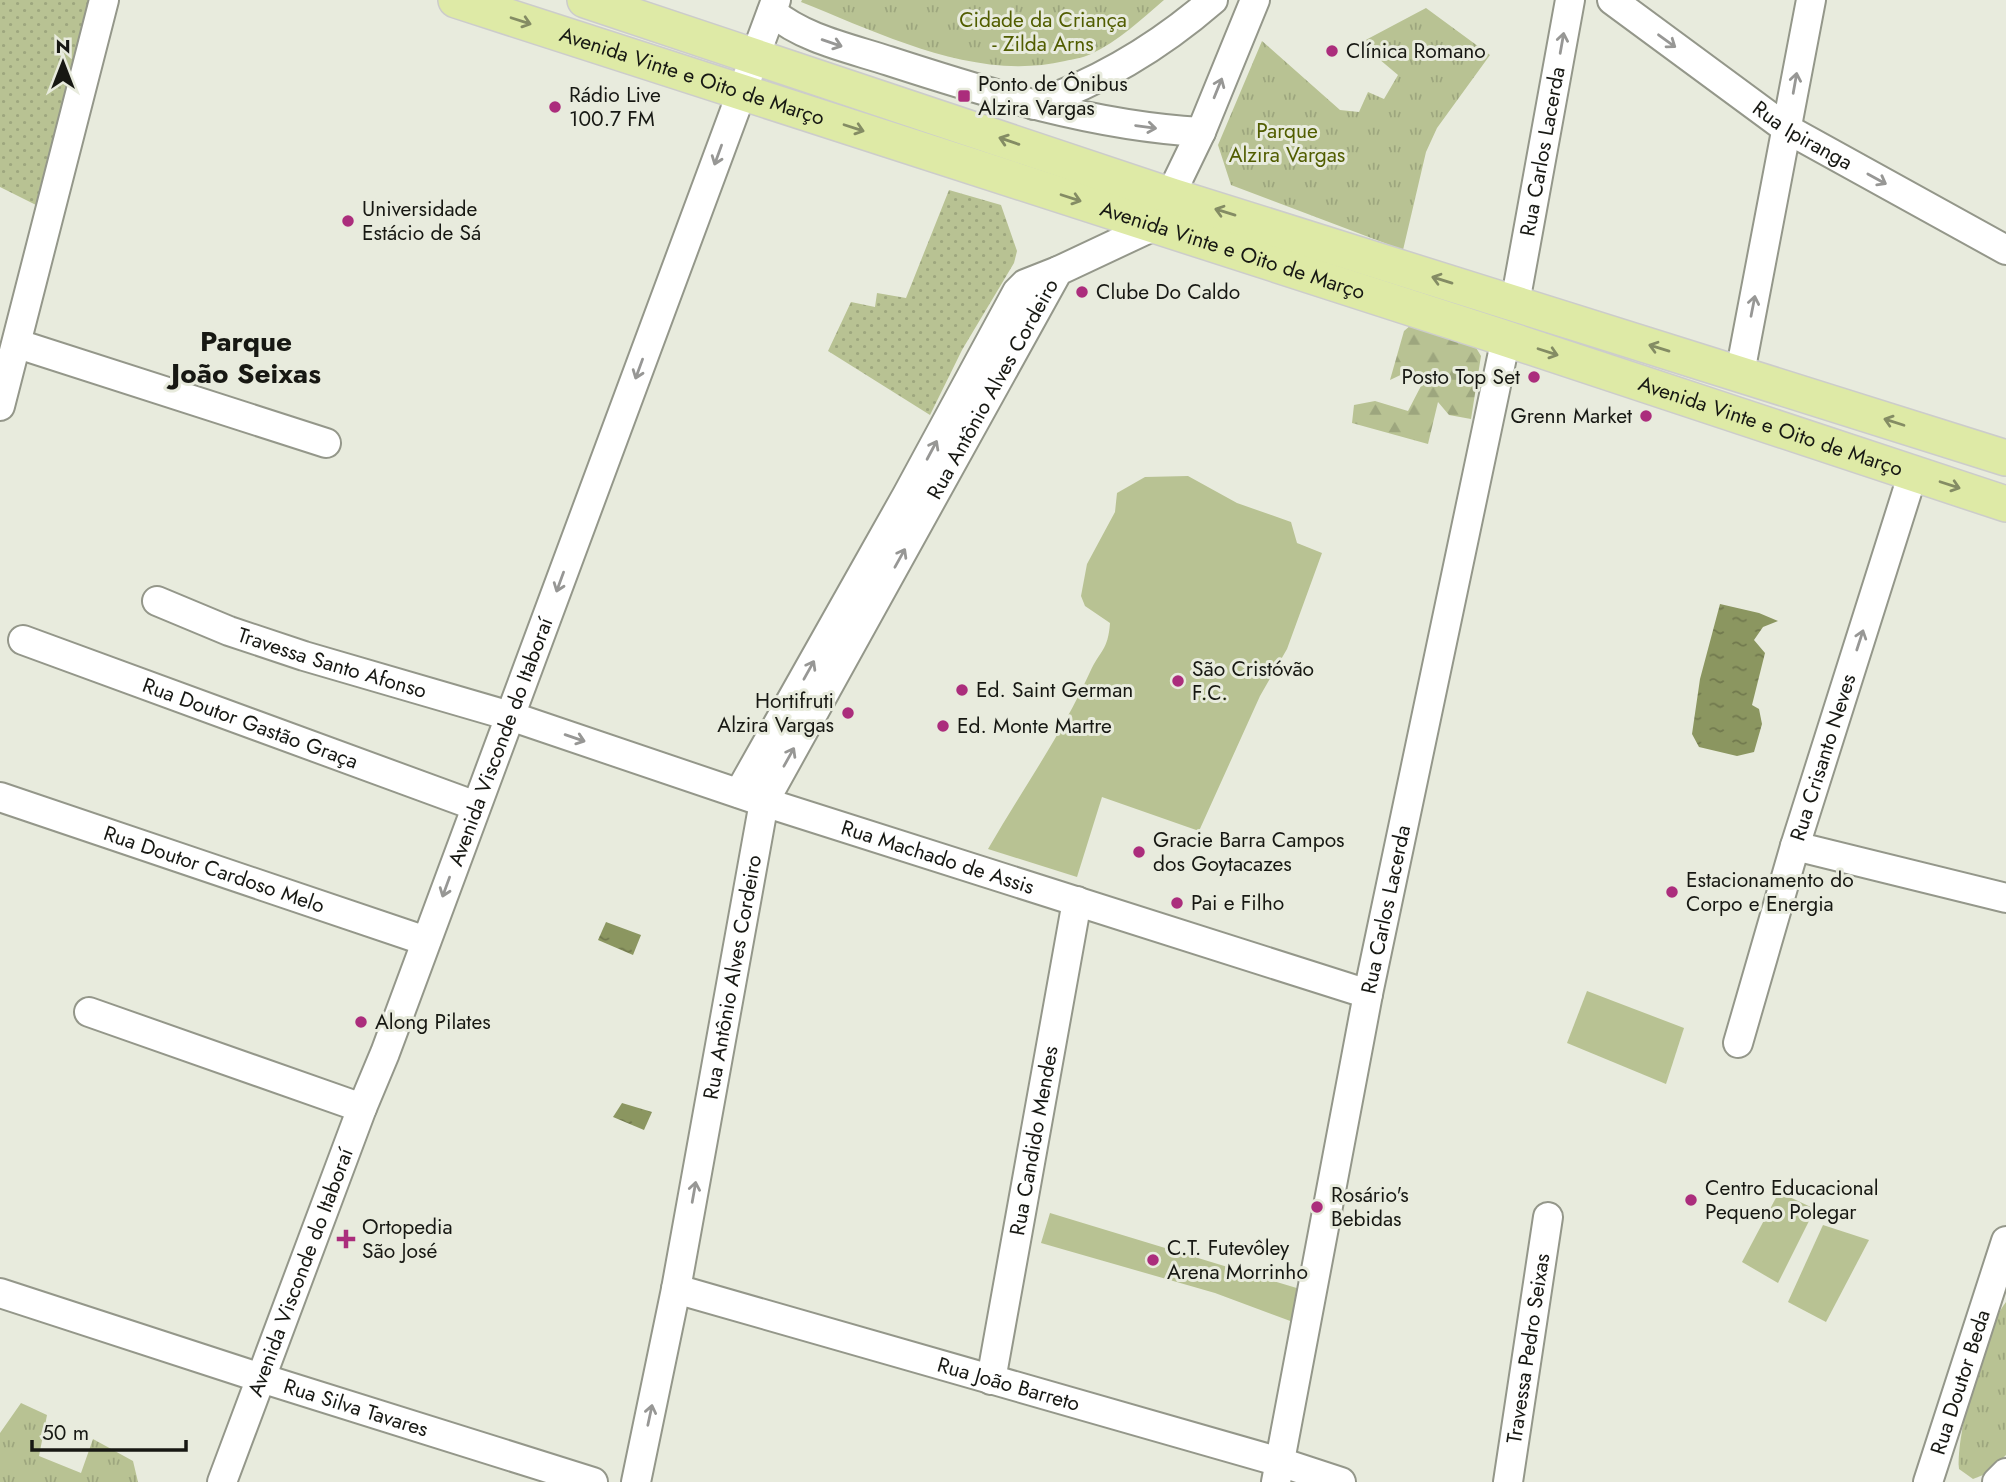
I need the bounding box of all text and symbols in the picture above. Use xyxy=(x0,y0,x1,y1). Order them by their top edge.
park label: Cidade da Criança - Zilda Arns xyxy=(959,5,1127,59)
one-way arrow xyxy=(510,15,532,28)
street label: Avenida Vinte e Oito de Março xyxy=(556,19,828,133)
north arrow xyxy=(28,28,98,98)
one-way arrow xyxy=(1556,32,1569,55)
text: N xyxy=(55,33,71,60)
one-way arrow xyxy=(1657,33,1676,48)
place label: Clínica Romano xyxy=(1346,36,1486,66)
one-way arrow xyxy=(821,37,843,50)
marker: Clínica Romano xyxy=(1324,43,1340,59)
street label: Rua Carlos Lacerda xyxy=(1512,64,1573,239)
place label: Ponto de Ônibus Alzira Vargas xyxy=(978,69,1128,123)
one-way arrow xyxy=(1789,72,1803,95)
one-way arrow xyxy=(1213,78,1226,100)
place label: Rádio Live 100.7 FM xyxy=(569,80,661,134)
marker: Ponto de Ônibus Alzira Vargas xyxy=(956,88,972,104)
street label: Rua Ipiranga xyxy=(1746,93,1858,177)
marker: Rádio Live 100.7 FM xyxy=(547,99,563,115)
park label: Parque Alzira Vargas xyxy=(1229,116,1345,170)
one-way arrow xyxy=(1134,121,1157,134)
one-way arrow xyxy=(843,122,865,135)
one-way arrow xyxy=(998,134,1020,147)
one-way arrow xyxy=(710,144,723,166)
one-way arrow xyxy=(1866,173,1887,186)
one-way arrow xyxy=(1059,192,1081,205)
place label: Universidade Estácio de Sá xyxy=(362,194,481,248)
street label: Avenida Vinte e Oito de Março xyxy=(1096,194,1369,307)
one-way arrow xyxy=(1214,205,1236,218)
marker: Universidade Estácio de Sá xyxy=(340,213,356,229)
street label: Rua Antônio Alves Cordeiro xyxy=(919,273,1066,505)
one-way arrow xyxy=(1431,273,1453,286)
place label: Clube Do Caldo xyxy=(1096,277,1240,307)
marker: Clube Do Caldo xyxy=(1074,284,1090,300)
one-way arrow xyxy=(1747,295,1761,318)
district label: Parque João Seixas xyxy=(166,321,321,394)
one-way arrow xyxy=(1649,341,1671,353)
one-way arrow xyxy=(1536,347,1558,359)
one-way arrow xyxy=(631,357,644,379)
place label: Posto Top Set xyxy=(1402,362,1520,392)
street label: Avenida Vinte e Oito de Março xyxy=(1635,368,1907,484)
marker: Posto Top Set xyxy=(1526,369,1542,385)
place label: Grenn Market xyxy=(1511,401,1632,431)
marker: Grenn Market xyxy=(1638,408,1654,424)
one-way arrow xyxy=(1884,415,1906,428)
one-way arrow xyxy=(925,440,939,461)
one-way arrow xyxy=(1938,480,1960,493)
one-way arrow xyxy=(894,548,907,569)
one-way arrow xyxy=(552,571,565,593)
street label: Avenida Visconde do Itaboraí xyxy=(441,612,561,870)
street label: Travessa Santo Afonso xyxy=(234,620,430,706)
one-way arrow xyxy=(1854,630,1867,652)
place label: São Cristóvão F.C. xyxy=(1192,654,1314,708)
one-way arrow xyxy=(803,660,816,681)
street label: Rua Doutor Gastão Graça xyxy=(138,670,362,777)
street label: Rua Crisanto Neves xyxy=(1783,670,1864,845)
marker: São Cristóvão F.C. xyxy=(1170,673,1186,689)
place label: Ed. Saint German xyxy=(976,675,1133,705)
marker: Ed. Saint German xyxy=(954,682,970,698)
place label: Hortifruti Alzira Vargas xyxy=(717,686,834,740)
marker: Hortifruti Alzira Vargas xyxy=(840,705,856,721)
place label: Ed. Monte Martre xyxy=(957,711,1112,741)
marker: Ed. Monte Martre xyxy=(935,718,951,734)
one-way arrow xyxy=(563,733,585,745)
one-way arrow xyxy=(782,747,796,767)
street label: Rua Machado de Assis xyxy=(837,812,1038,902)
street label: Rua Doutor Cardoso Melo xyxy=(100,818,329,921)
street label: Rua Carlos Lacerda xyxy=(1353,822,1418,997)
place label: Gracie Barra Campos dos Goytacazes xyxy=(1153,825,1345,879)
marker: Gracie Barra Campos dos Goytacazes xyxy=(1131,844,1147,860)
street label: Rua Antônio Alves Cordeiro xyxy=(696,853,769,1102)
place label: Estacionamento do Corpo e Energia xyxy=(1686,865,1854,919)
one-way arrow xyxy=(439,876,451,898)
marker: Estacionamento do Corpo e Energia xyxy=(1664,884,1680,900)
place label: Pai e Filho xyxy=(1191,888,1284,918)
marker: Pai e Filho xyxy=(1169,895,1185,911)
place label: Along Pilates xyxy=(375,1007,491,1037)
marker: Along Pilates xyxy=(353,1014,369,1030)
street label: Rua Candido Mendes xyxy=(1002,1044,1066,1238)
street label: Avenida Visconde do Itaboraí xyxy=(240,1142,361,1401)
place label: Centro Educacional Pequeno Polegar xyxy=(1705,1173,1879,1227)
place label: Rosário's Bebidas xyxy=(1331,1180,1409,1234)
one-way arrow xyxy=(687,1181,701,1204)
marker: Centro Educacional Pequeno Polegar xyxy=(1683,1192,1699,1208)
marker: Rosário's Bebidas xyxy=(1309,1199,1325,1215)
place label: Ortopedia São José xyxy=(362,1212,453,1266)
marker: Ortopedia São José xyxy=(336,1229,356,1249)
place label: C.T. Futevôley Arena Morrinho xyxy=(1167,1233,1308,1287)
street label: Travessa Pedro Seixas xyxy=(1499,1251,1557,1446)
marker: C.T. Futevôley Arena Morrinho xyxy=(1145,1252,1161,1268)
street label: Rua Doutor Beda xyxy=(1923,1306,1998,1458)
street label: Rua João Barreto xyxy=(934,1350,1083,1419)
street label: Rua Silva Tavares xyxy=(280,1371,432,1444)
one-way arrow xyxy=(644,1404,658,1427)
scale bar xyxy=(32,1408,186,1452)
text: 50 m xyxy=(42,1418,89,1448)

